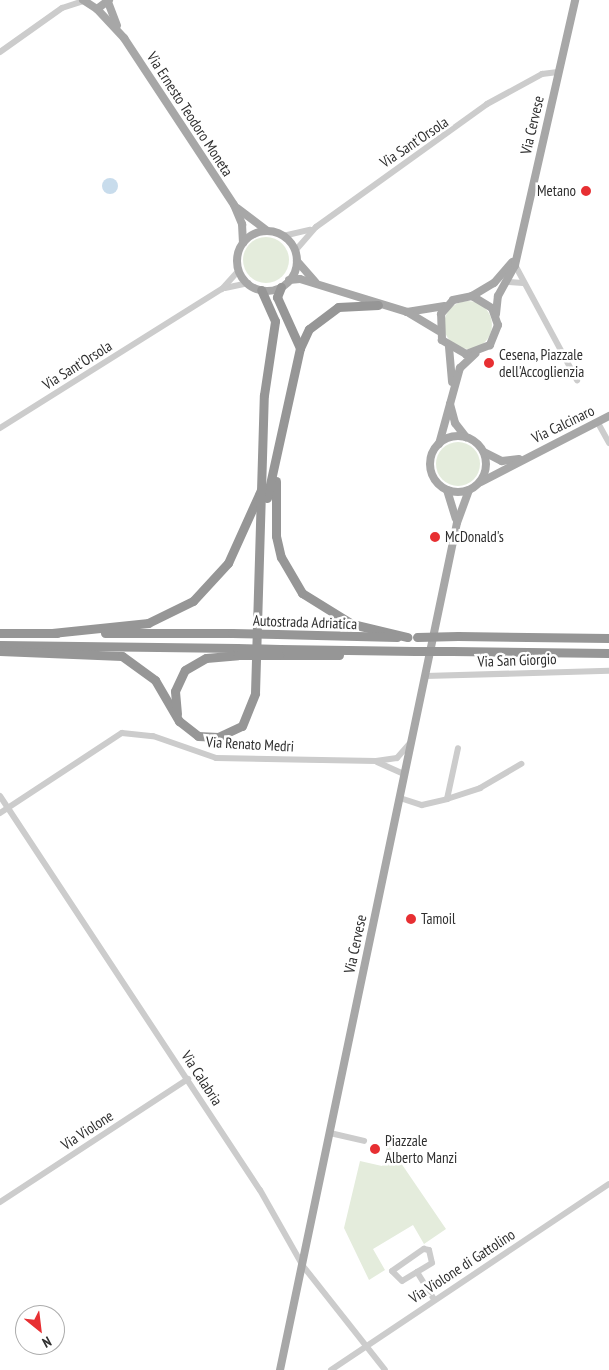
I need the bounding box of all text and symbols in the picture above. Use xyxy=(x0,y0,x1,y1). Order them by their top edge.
street label: Via Ernesto Teodoro Moneta xyxy=(143,48,237,180)
street label: Via Cervese xyxy=(517,94,547,156)
street label: Via Sant'Orsola xyxy=(377,113,451,171)
place label: Metano xyxy=(537,182,576,200)
marker: Metano xyxy=(580,185,592,197)
street label: Via Sant'Orsola xyxy=(39,337,115,393)
place label: Cesena, Piazzale dell'Accoglienzia xyxy=(499,345,584,380)
marker: Cesena, Piazzale dell'Accoglienzia xyxy=(483,357,495,369)
street label: Via Calcinaro xyxy=(529,401,597,447)
place label: McDonald's xyxy=(445,528,504,546)
marker: McDonald's xyxy=(429,531,441,543)
street label: Autostrada Adriatica xyxy=(252,611,358,633)
street label: Via San Giorgio xyxy=(477,650,557,670)
street label: Via Renato Medri xyxy=(206,733,294,755)
place label: Tamoil xyxy=(421,910,455,928)
street label: Via Cervese xyxy=(340,913,370,975)
marker: Tamoil xyxy=(405,913,417,925)
street label: Via Calabria xyxy=(178,1047,226,1109)
street label: Via Violone xyxy=(57,1106,117,1154)
place label: Piazzale Alberto Manzi xyxy=(385,1131,457,1166)
marker: Piazzale Alberto Manzi xyxy=(369,1143,381,1155)
street label: Via Violone di Gattolino xyxy=(406,1225,518,1307)
north arrow xyxy=(15,1305,65,1355)
text: N xyxy=(39,1333,54,1352)

